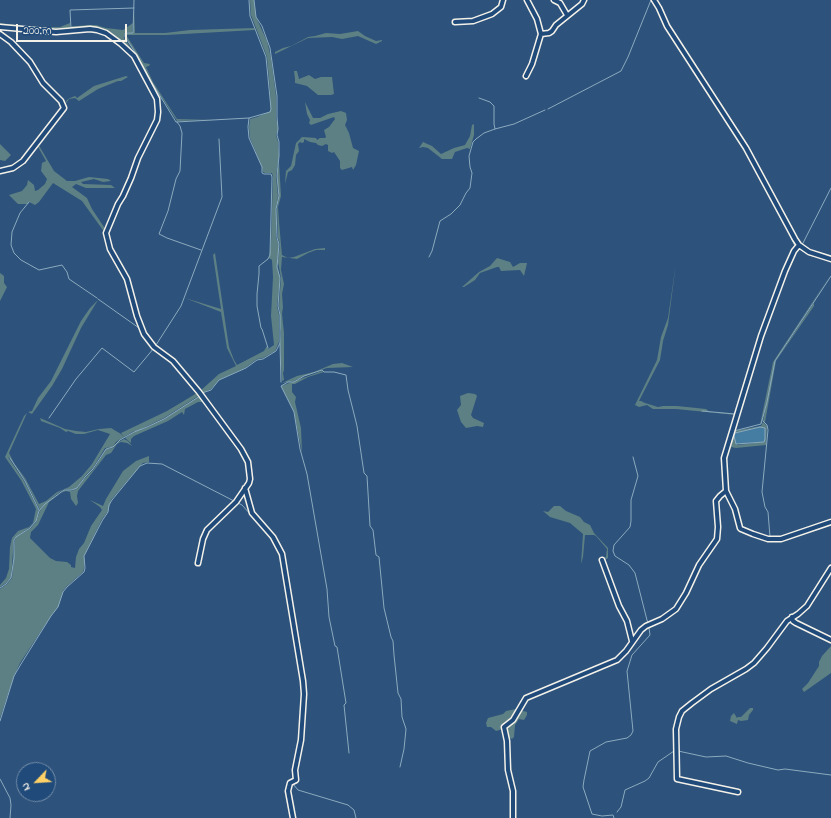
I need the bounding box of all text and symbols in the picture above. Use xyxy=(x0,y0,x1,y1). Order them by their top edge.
scale bar xyxy=(18,16,129,42)
text: 200 m xyxy=(23,22,52,40)
north arrow xyxy=(16,762,56,802)
text: N xyxy=(17,780,35,793)

